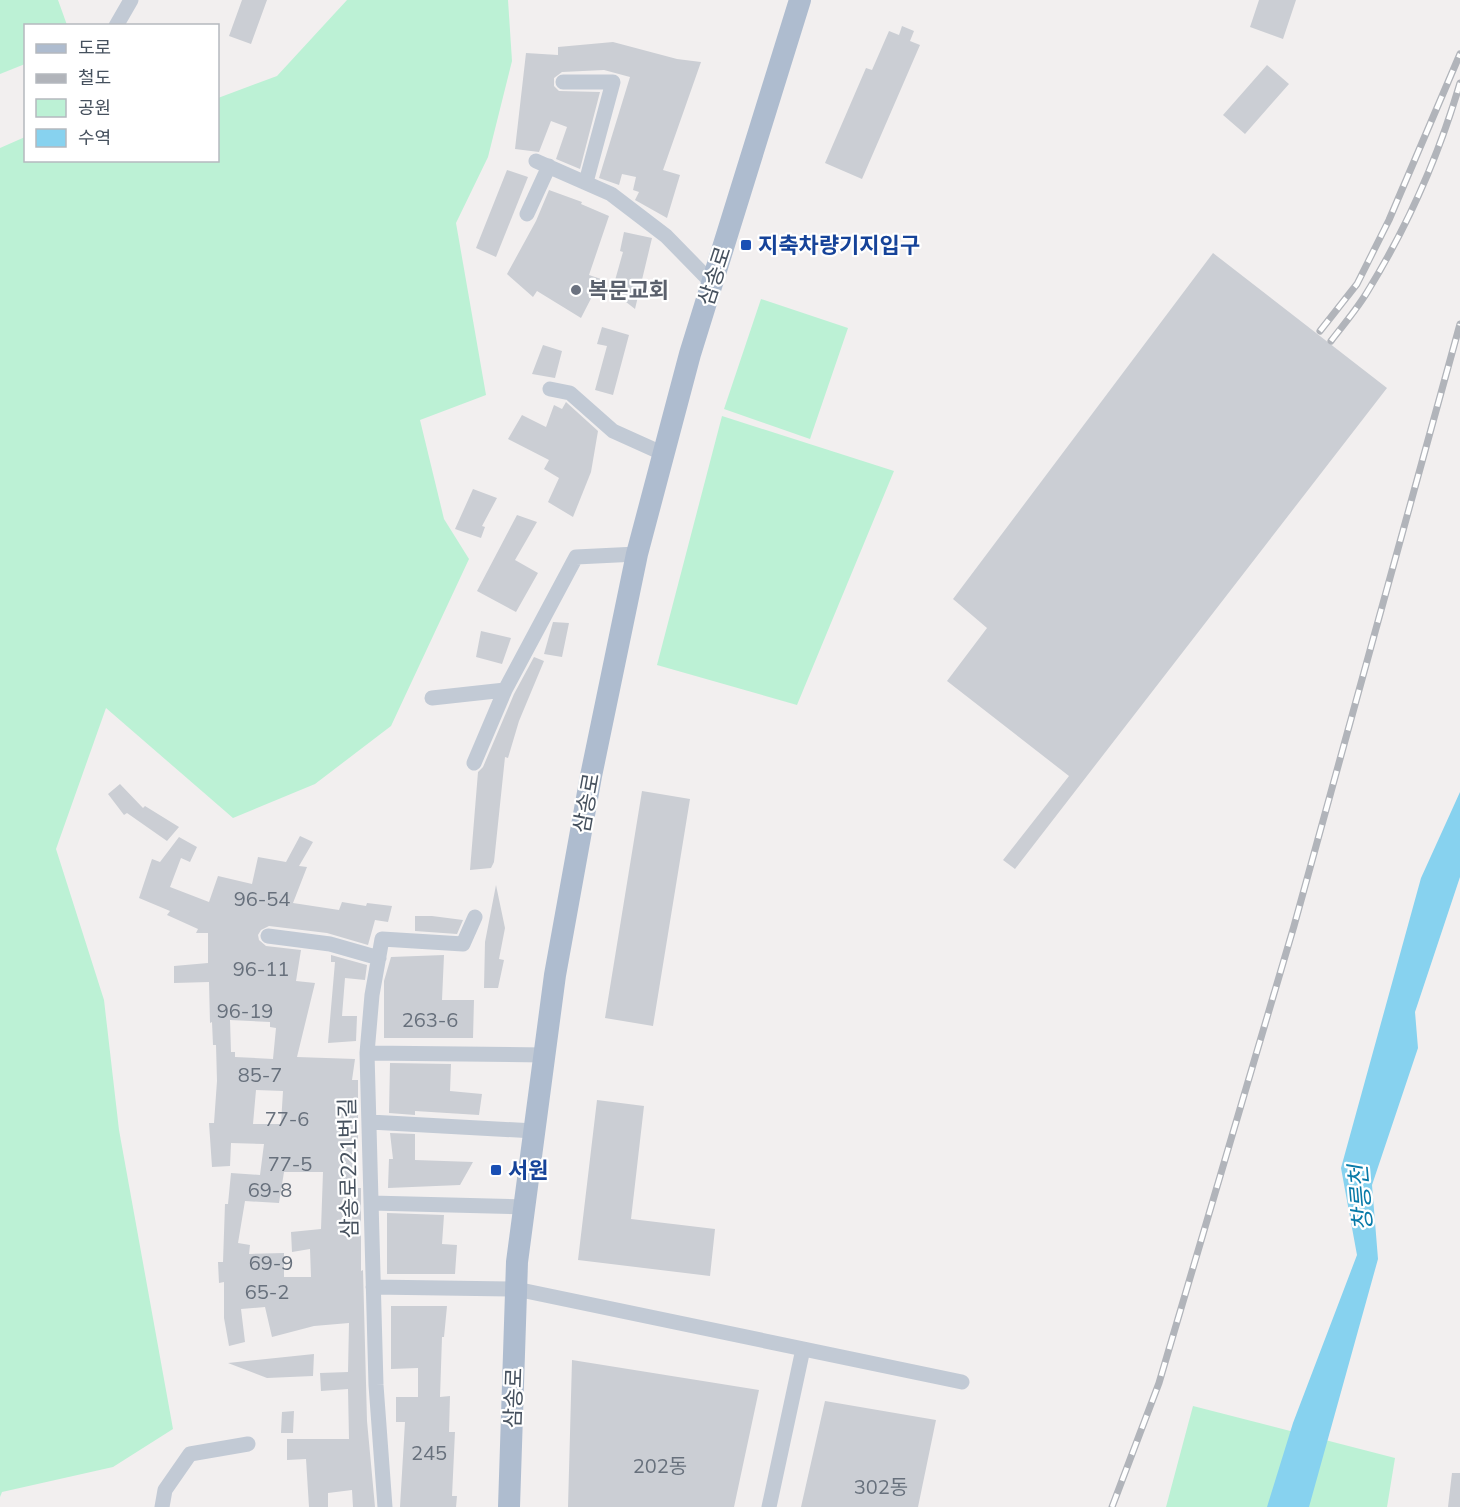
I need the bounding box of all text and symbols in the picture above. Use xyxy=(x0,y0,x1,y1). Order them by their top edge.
legend xyxy=(24,24,219,162)
text: 도로 xyxy=(78,36,111,59)
text: 철도 xyxy=(78,66,111,89)
text: 공원 xyxy=(78,96,111,119)
text: 수역 xyxy=(78,126,111,149)
place label: 지축차량기지입구 xyxy=(758,231,920,259)
marker: 지축차량기지입구 xyxy=(739,238,753,252)
street label: 삼송로 xyxy=(691,243,737,309)
place label: 복문교회 xyxy=(588,276,669,304)
marker: 복문교회 xyxy=(569,283,583,297)
street label: 삼송로 xyxy=(567,771,605,835)
house number: 96-54 xyxy=(234,886,290,911)
house number: 96-11 xyxy=(233,956,289,981)
house number: 96-19 xyxy=(217,998,273,1023)
house number: 263-6 xyxy=(402,1007,458,1032)
house number: 85-7 xyxy=(238,1062,282,1087)
street label: 삼송로221번길 xyxy=(333,1097,363,1239)
house number: 77-6 xyxy=(265,1106,309,1131)
house number: 77-5 xyxy=(268,1151,312,1176)
place label: 서원 xyxy=(508,1156,548,1184)
water label: 창릉천 xyxy=(1342,1161,1378,1232)
marker: 서원 xyxy=(489,1163,503,1177)
house number: 69-8 xyxy=(248,1177,292,1202)
house number: 69-9 xyxy=(249,1250,293,1275)
house number: 65-2 xyxy=(245,1279,289,1304)
street label: 삼송로 xyxy=(498,1367,528,1429)
house number: 245 xyxy=(411,1440,447,1465)
house number: 202동 xyxy=(633,1453,687,1478)
house number: 302동 xyxy=(854,1474,908,1499)

